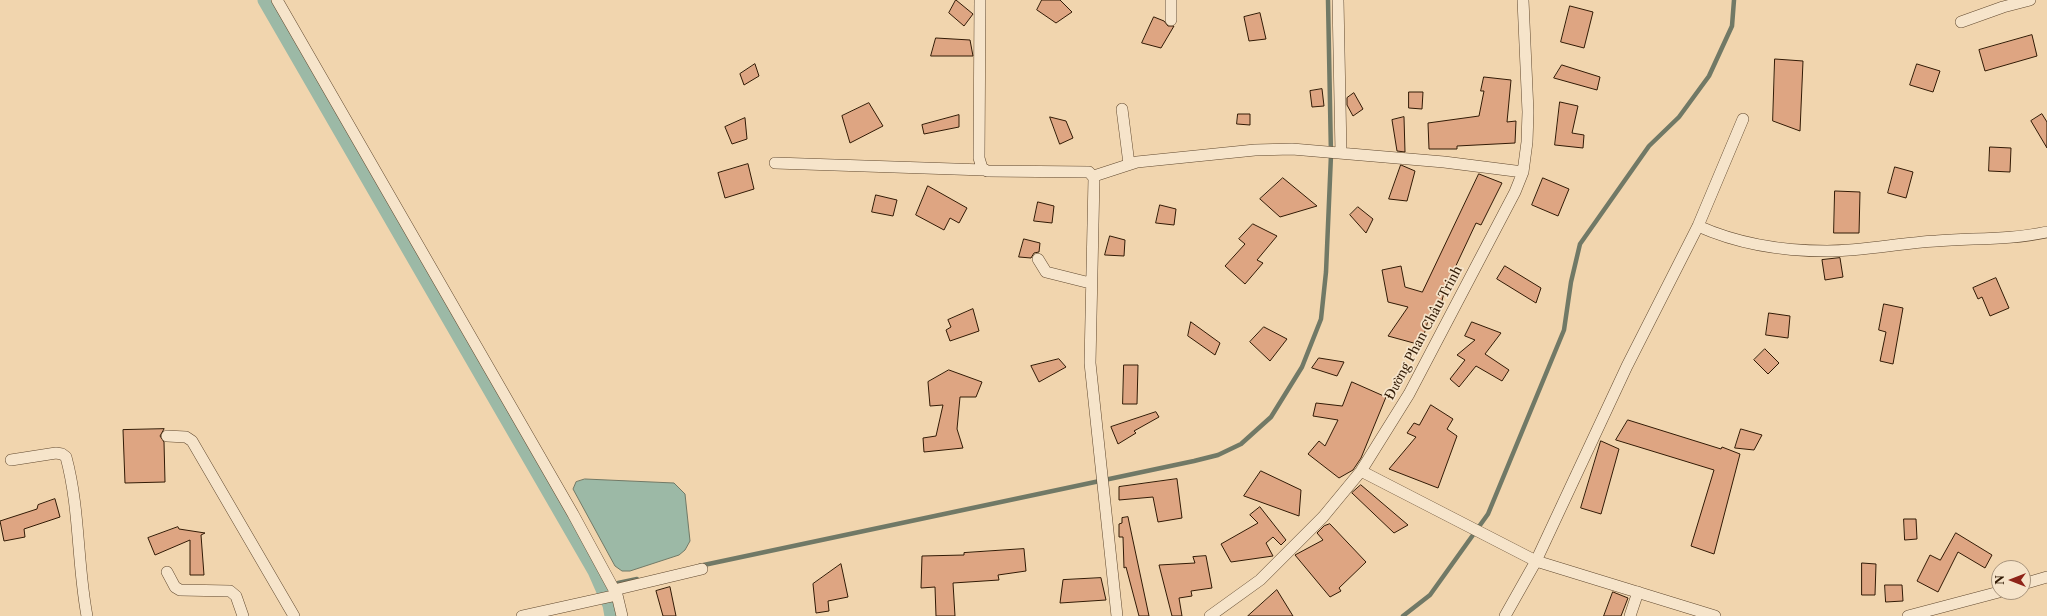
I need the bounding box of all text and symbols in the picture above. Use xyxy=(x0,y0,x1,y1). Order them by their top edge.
street label: Đường Phan Châu Trinh xyxy=(1382,263,1466,403)
north arrow xyxy=(1991,560,2031,600)
text: N xyxy=(1993,575,2007,585)

